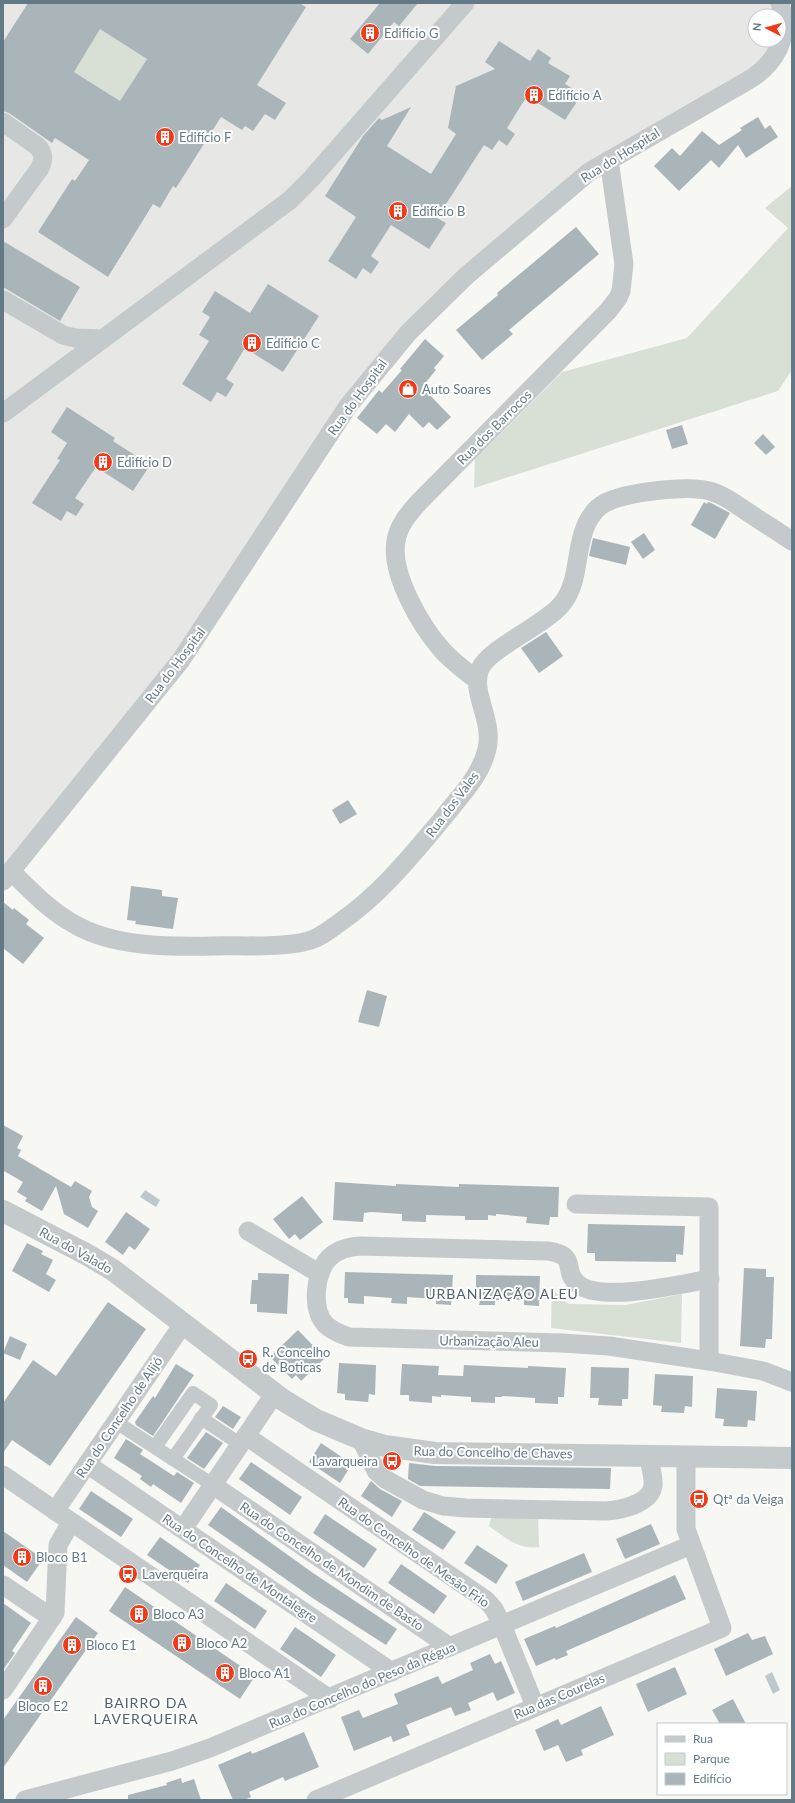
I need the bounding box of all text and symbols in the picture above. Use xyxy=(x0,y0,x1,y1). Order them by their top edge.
north arrow xyxy=(747,8,787,48)
building icon: Edifício G xyxy=(359,22,381,44)
text: N xyxy=(750,22,763,32)
place label: Edifício G xyxy=(384,25,439,41)
building icon: Edifício A xyxy=(523,84,545,106)
place label: Edifício A xyxy=(548,87,602,103)
street label: Rua do Hospital xyxy=(578,124,662,186)
building icon: Edifício F xyxy=(154,126,176,148)
place label: Edifício F xyxy=(179,129,231,145)
building icon: Edifício B xyxy=(387,200,409,222)
place label: Edifício B xyxy=(412,203,466,219)
building icon: Edifício C xyxy=(241,332,263,354)
place label: Edifício C xyxy=(266,335,320,351)
street label: Rua do Hospital xyxy=(324,356,390,438)
shop icon: Auto Soares xyxy=(397,378,419,400)
place label: Auto Soares xyxy=(422,381,491,397)
street label: Rua dos Barrocos xyxy=(453,386,535,468)
building icon: Edifício D xyxy=(92,451,114,473)
place label: Edifício D xyxy=(117,454,172,470)
street label: Rua do Hospital xyxy=(141,624,209,706)
street label: Rua dos Vales xyxy=(422,768,482,840)
street label: Rua do Valado xyxy=(37,1223,115,1277)
district label: URBANIZAÇÃO ALEU xyxy=(425,1285,579,1302)
street label: Urbanização Aleu xyxy=(439,1332,539,1350)
place label: R. Concelho de Boticas xyxy=(262,1344,330,1375)
bus stop icon: R. Concelho de Boticas xyxy=(237,1348,259,1370)
street label: Rua do Concelho de Alijó xyxy=(73,1353,165,1481)
street label: Rua do Concelho de Chaves xyxy=(413,1443,573,1461)
bus stop icon: Lavarqueira xyxy=(381,1450,403,1472)
place label: Lavarqueira xyxy=(312,1453,378,1469)
bus stop icon: Qtª da Veiga xyxy=(688,1488,710,1510)
place label: Qtª da Veiga xyxy=(713,1491,784,1507)
street label: Rua do Concelho de Mesão Frio xyxy=(335,1494,493,1610)
street label: Rua do Concelho de Mondim de Basto xyxy=(237,1498,427,1634)
street label: Rua do Concelho de Montalegre xyxy=(160,1510,320,1626)
building icon: Bloco B1 xyxy=(11,1546,33,1568)
place label: Bloco B1 xyxy=(36,1549,87,1565)
bus stop icon: Laverqueira xyxy=(117,1563,139,1585)
place label: Laverqueira xyxy=(142,1566,208,1582)
building icon: Bloco A3 xyxy=(128,1603,150,1625)
place label: Bloco A3 xyxy=(153,1606,204,1622)
building icon: Bloco A2 xyxy=(171,1632,193,1654)
building icon: Bloco E1 xyxy=(61,1634,83,1656)
place label: Bloco A2 xyxy=(196,1635,247,1651)
place label: Bloco E1 xyxy=(86,1637,137,1653)
street label: Rua do Concelho do Peso da Régua xyxy=(266,1638,458,1732)
building icon: Bloco A1 xyxy=(214,1662,236,1684)
place label: Bloco A1 xyxy=(239,1665,290,1681)
street label: Rua das Courelas xyxy=(511,1669,607,1722)
building icon: Bloco E2 xyxy=(32,1675,54,1697)
district label: BAIRRO DA LAVERQUEIRA xyxy=(94,1694,198,1727)
place label: Bloco E2 xyxy=(18,1698,68,1714)
legend xyxy=(657,1723,787,1795)
text: Rua xyxy=(693,1731,713,1746)
text: Parque xyxy=(693,1751,730,1766)
text: Edifício xyxy=(693,1771,732,1786)

